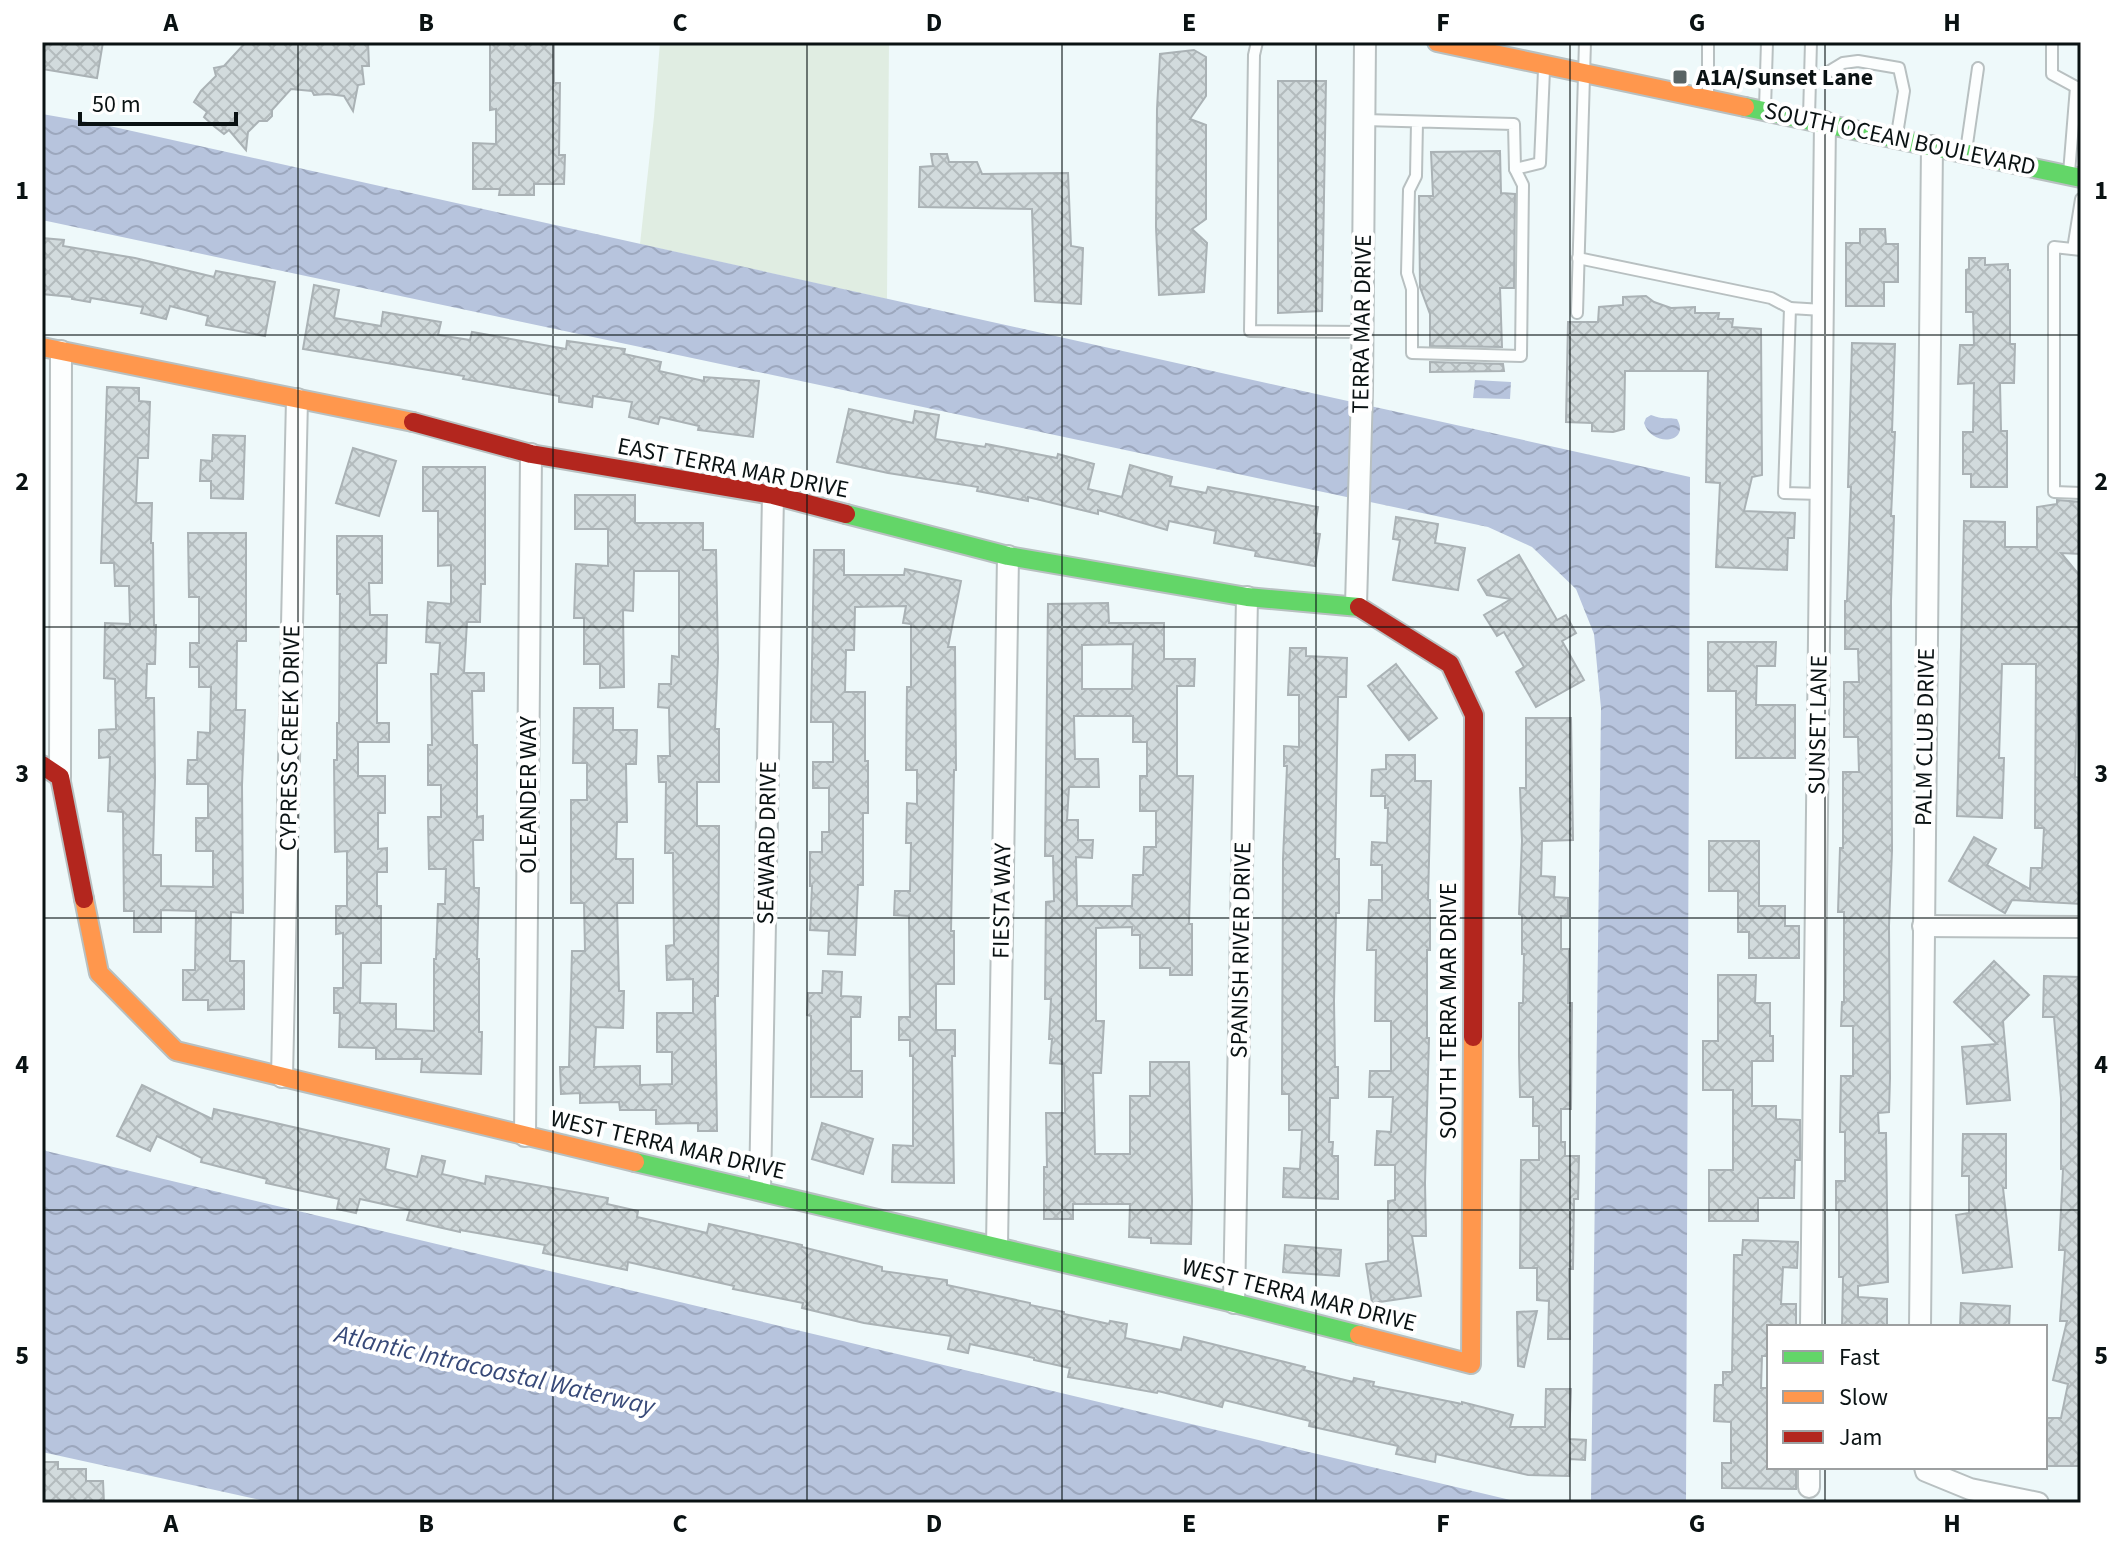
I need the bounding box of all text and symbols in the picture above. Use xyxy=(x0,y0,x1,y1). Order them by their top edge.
text: A xyxy=(163,4,180,41)
text: B xyxy=(418,4,434,41)
text: C xyxy=(672,4,688,41)
text: D xyxy=(926,4,942,41)
text: E xyxy=(1182,4,1196,41)
text: F xyxy=(1436,4,1450,41)
text: G xyxy=(1689,4,1705,41)
text: H xyxy=(1943,4,1961,41)
place label: A1A/Sunset Lane xyxy=(1695,60,1873,95)
marker: A1A/Sunset Lane xyxy=(1671,68,1689,86)
scale bar xyxy=(80,76,236,126)
text: 50 m xyxy=(92,87,141,122)
street label: SOUTH OCEAN BOULEVARD xyxy=(1761,93,2039,185)
text: 1 xyxy=(15,172,29,209)
text: 1 xyxy=(2094,172,2108,209)
street label: TERRA MAR DRIVE xyxy=(1343,234,1381,414)
street label: EAST TERRA MAR DRIVE xyxy=(614,428,852,508)
text: 2 xyxy=(15,463,29,500)
text: 2 xyxy=(2094,463,2108,500)
street label: CYPRESS CREEK DRIVE xyxy=(271,625,309,851)
street label: PALM CLUB DRIVE xyxy=(1906,648,1944,826)
street label: SUNSET LANE xyxy=(1799,655,1837,795)
street label: OLEANDER WAY xyxy=(511,716,546,874)
text: 3 xyxy=(15,755,29,792)
text: 3 xyxy=(2094,755,2108,792)
street label: SEAWARD DRIVE xyxy=(748,761,786,925)
street label: SPANISH RIVER DRIVE xyxy=(1222,841,1260,1059)
street label: FIESTA WAY xyxy=(983,842,1021,959)
street label: SOUTH TERRA MAR DRIVE xyxy=(1431,883,1466,1139)
text: 4 xyxy=(15,1046,29,1083)
text: 4 xyxy=(2094,1046,2108,1083)
street label: WEST TERRA MAR DRIVE xyxy=(547,1101,789,1189)
street label: WEST TERRA MAR DRIVE xyxy=(1178,1249,1420,1341)
water label: Atlantic Intracoastal Waterway xyxy=(330,1315,660,1425)
legend xyxy=(1767,1325,2047,1469)
text: 5 xyxy=(15,1337,29,1374)
text: 5 xyxy=(2094,1337,2108,1374)
text: Fast xyxy=(1839,1340,1880,1375)
text: Slow xyxy=(1839,1380,1888,1415)
text: Jam xyxy=(1839,1420,1883,1455)
text: A xyxy=(163,1505,180,1542)
text: B xyxy=(418,1505,434,1542)
text: C xyxy=(672,1505,688,1542)
text: D xyxy=(926,1505,942,1542)
text: E xyxy=(1182,1505,1196,1542)
text: F xyxy=(1436,1505,1450,1542)
text: G xyxy=(1689,1505,1705,1542)
text: H xyxy=(1943,1505,1961,1542)

